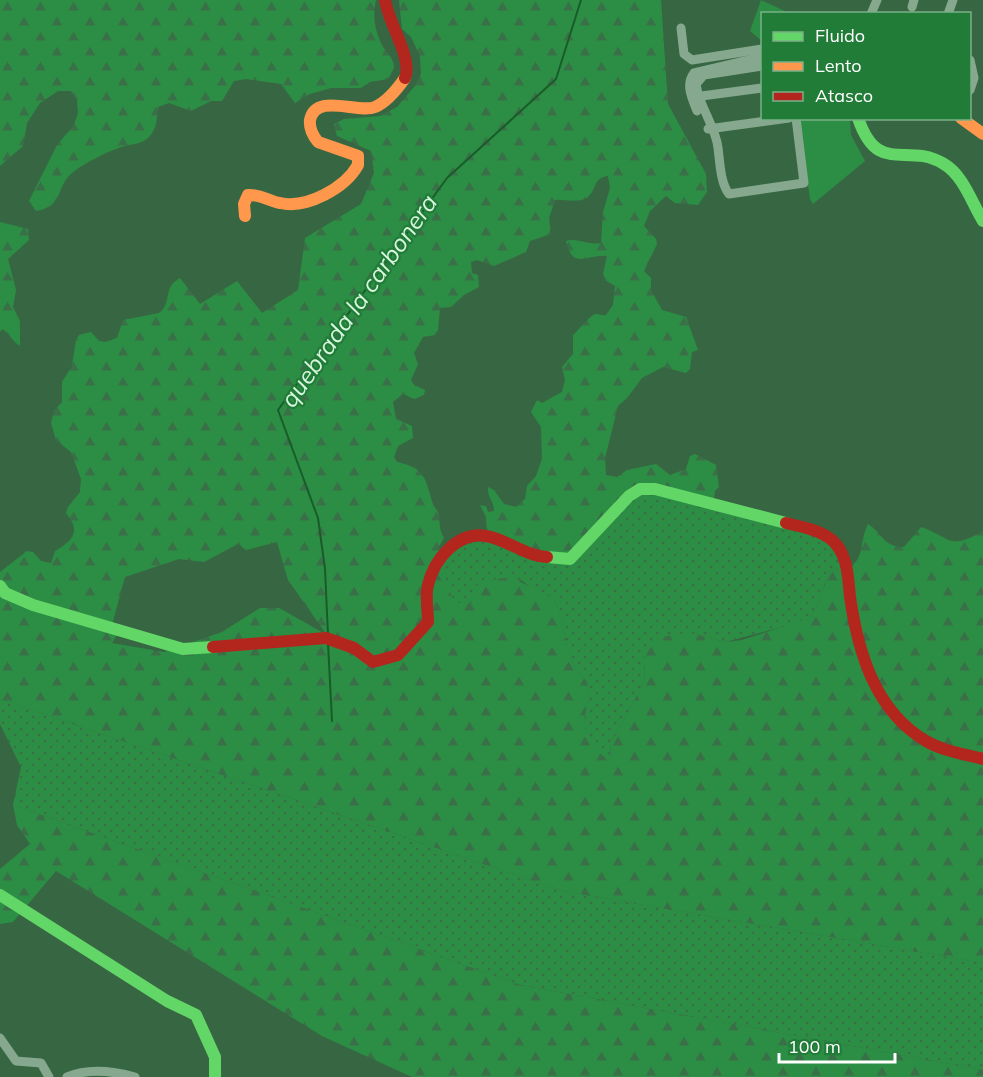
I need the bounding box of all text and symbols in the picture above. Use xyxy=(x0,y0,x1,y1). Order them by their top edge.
legend xyxy=(761,12,971,120)
text: Fluido xyxy=(815,24,865,47)
text: Lento xyxy=(815,54,862,77)
text: Atasco xyxy=(815,84,873,107)
water label: quebrada la carbonera xyxy=(273,188,443,413)
scale bar xyxy=(779,1026,894,1064)
text: 100 m xyxy=(788,1035,841,1058)

